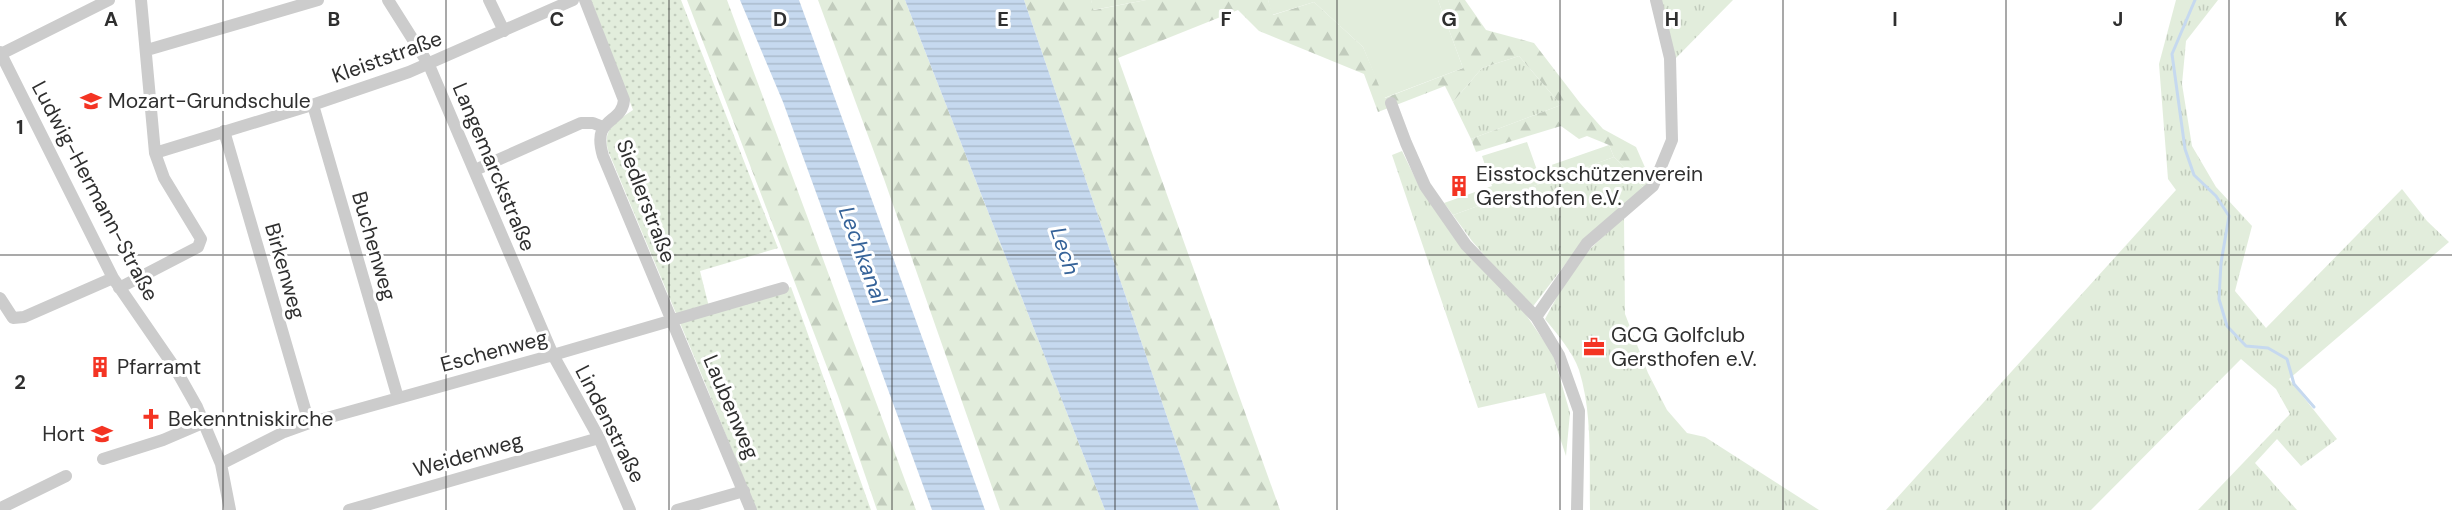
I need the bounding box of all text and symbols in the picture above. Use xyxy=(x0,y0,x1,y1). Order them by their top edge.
text: A xyxy=(104,6,118,32)
text: B xyxy=(328,6,340,32)
text: C xyxy=(550,6,564,32)
text: D xyxy=(773,6,787,32)
text: E xyxy=(997,6,1009,32)
text: F xyxy=(1220,6,1232,32)
text: G xyxy=(1441,6,1457,32)
text: H xyxy=(1665,6,1679,32)
text: I xyxy=(1892,6,1898,32)
text: J xyxy=(2113,6,2123,32)
text: K xyxy=(2334,6,2348,32)
street label: Kleiststraße xyxy=(328,24,446,90)
street label: Ludwig-Hermann-Straße xyxy=(25,76,165,306)
street label: Langemarckstraße xyxy=(446,79,542,256)
place label: Mozart-Grundschule xyxy=(108,87,311,115)
school or university icon: Mozart-Grundschule xyxy=(79,89,103,113)
text: 1 xyxy=(16,114,24,140)
street label: Siedlerstraße xyxy=(610,135,682,267)
place label: Eisstockschützenverein Gersthofen e.V. xyxy=(1476,160,1703,212)
building icon: Eisstockschützenverein Gersthofen e.V. xyxy=(1447,174,1471,198)
street label: Buchenweg xyxy=(345,188,403,304)
water label: Lechkanal xyxy=(832,202,894,309)
street label: Birkenweg xyxy=(258,220,312,322)
water label: Lech xyxy=(1044,223,1086,279)
place label: GCG Golfclub Gersthofen e.V. xyxy=(1611,321,1757,373)
street label: Eschenweg xyxy=(437,323,551,379)
office icon: GCG Golfclub Gersthofen e.V. xyxy=(1582,335,1606,359)
street label: Laubenweg xyxy=(696,351,766,464)
place label: Pfarramt xyxy=(117,353,201,381)
building icon: Pfarramt xyxy=(88,355,112,379)
street label: Lindenstraße xyxy=(568,360,652,488)
text: 2 xyxy=(14,369,26,395)
place label: Bekenntniskirche xyxy=(168,405,333,433)
church icon: Bekenntniskirche xyxy=(139,407,163,431)
place label: Hort xyxy=(42,420,85,448)
school or university icon: Hort xyxy=(90,422,114,446)
street label: Weidenweg xyxy=(410,426,526,484)

